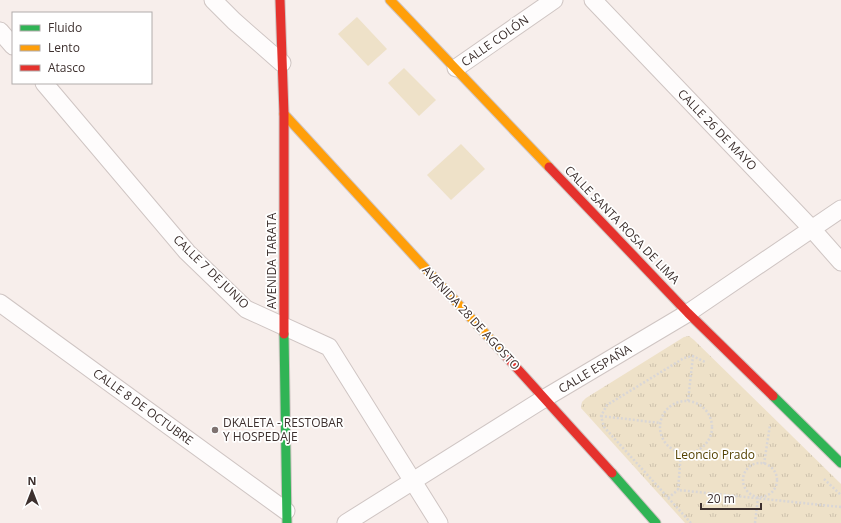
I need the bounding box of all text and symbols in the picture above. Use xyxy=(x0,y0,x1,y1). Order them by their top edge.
street label: CALLE COLÓN xyxy=(457,11,532,70)
legend xyxy=(12,12,152,84)
text: Fluido xyxy=(48,19,82,36)
text: Lento xyxy=(48,39,80,56)
text: Atasco xyxy=(48,59,85,76)
street label: CALLE 26 DE MAYO xyxy=(674,85,761,174)
street label: CALLE SANTA ROSA DE LIMA xyxy=(561,162,684,288)
street label: AVENIDA TARATA xyxy=(263,212,280,309)
street label: CALLE 7 DE JUNIO xyxy=(170,231,253,312)
street label: AVENIDA 28 DE AGOSTO xyxy=(419,262,524,373)
street label: CALLE ESPAÑA xyxy=(555,340,635,397)
street label: CALLE 8 DE OCTUBRE xyxy=(90,364,197,449)
place label: DKALETA - RESTOBAR Y HOSPEDAJE xyxy=(223,414,344,445)
marker: DKALETA - RESTOBAR Y HOSPEDAJE xyxy=(210,425,220,435)
park label: Leoncio Prado xyxy=(675,446,755,463)
north arrow xyxy=(12,471,52,511)
text: N xyxy=(28,473,36,488)
scale bar xyxy=(701,485,761,511)
text: 20 m xyxy=(707,490,735,507)

